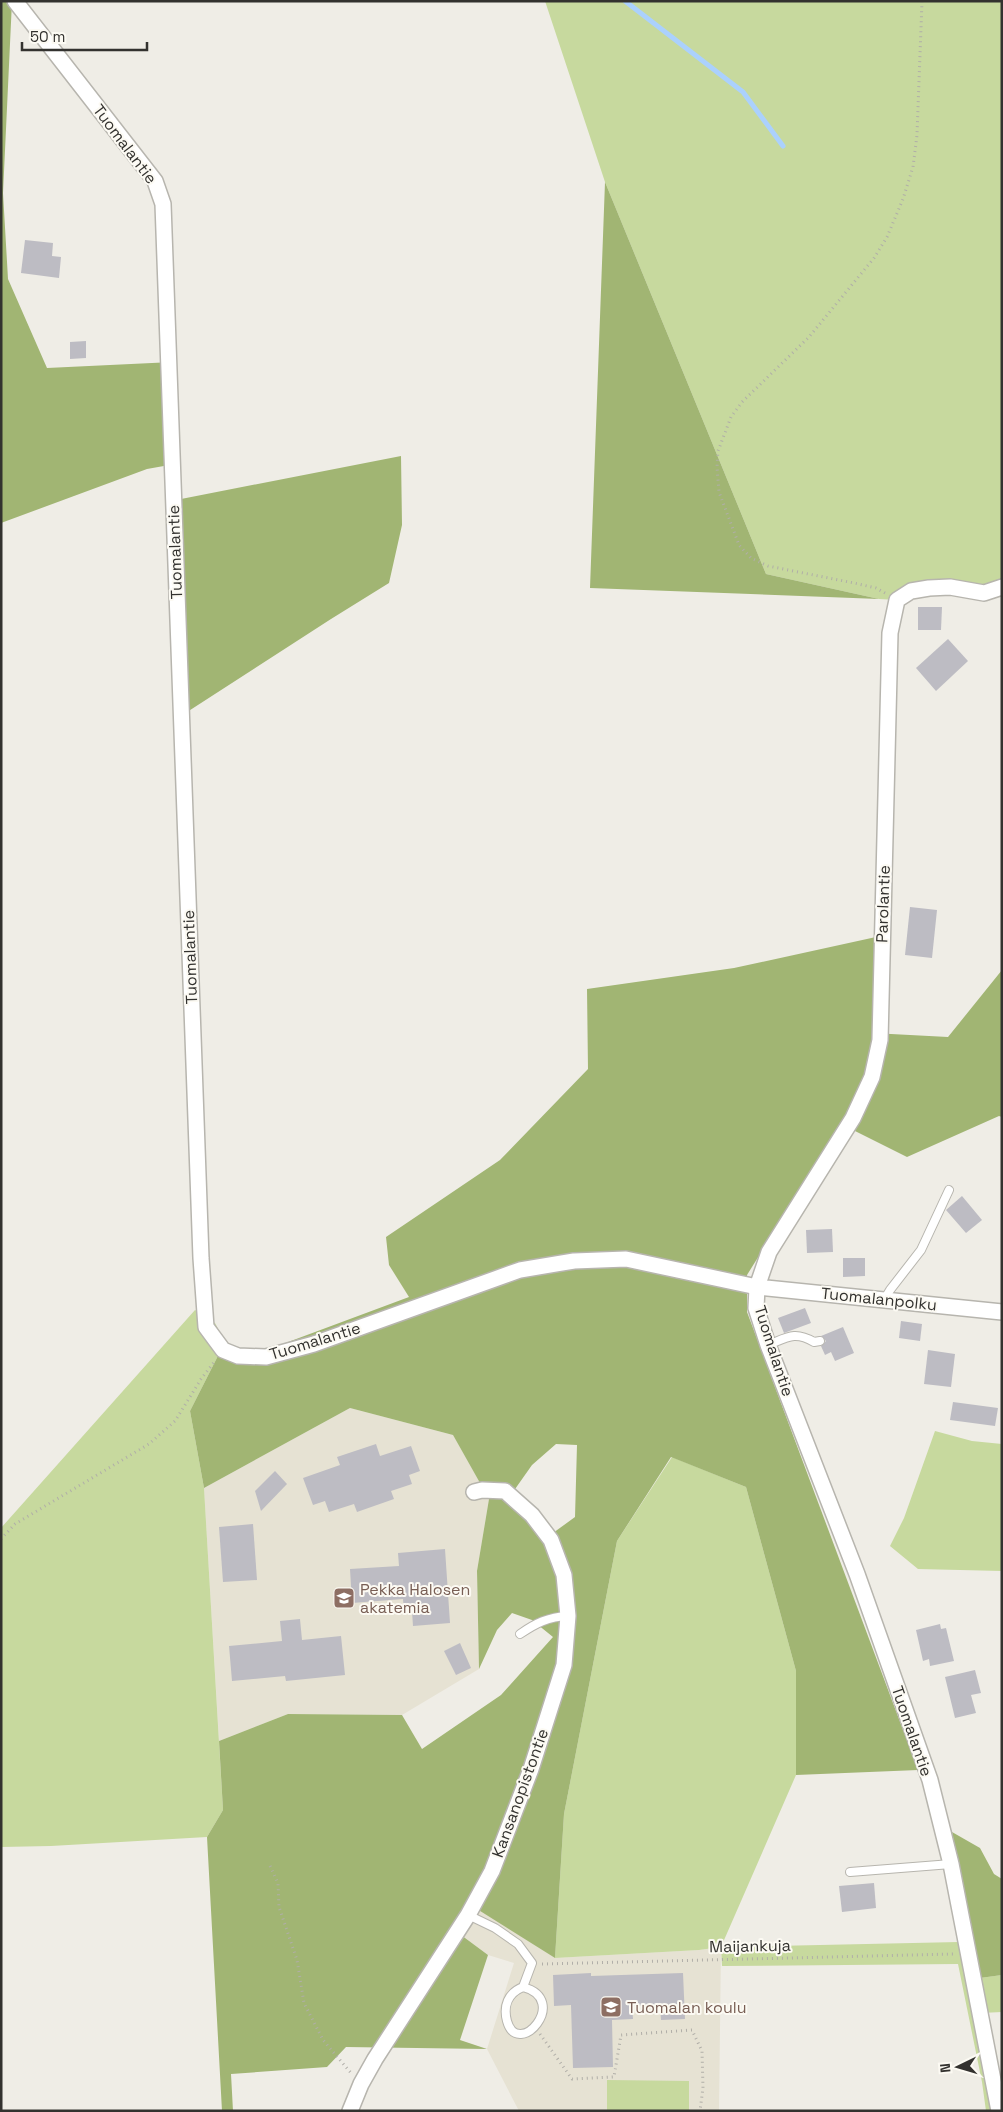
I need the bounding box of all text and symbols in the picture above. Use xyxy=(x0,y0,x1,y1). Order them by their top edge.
scale bar xyxy=(22,20,148,52)
text: 50 m xyxy=(30,27,65,46)
street label: Tuomalantie xyxy=(88,100,162,188)
street label: Tuomalantie xyxy=(163,505,187,599)
street label: Parolantie xyxy=(871,865,895,943)
street label: Tuomalantie xyxy=(178,910,202,1004)
street label: Tuomalanpolku xyxy=(820,1282,938,1316)
street label: Tuomalantie xyxy=(749,1303,799,1399)
street label: Tuomalantie xyxy=(267,1317,363,1365)
place label: Pekka Halosen akatemia xyxy=(360,1579,470,1618)
school or university icon: Pekka Halosen akatemia xyxy=(332,1586,356,1610)
street label: Tuomalantie xyxy=(887,1683,937,1779)
street label: Kansanopistontie xyxy=(487,1726,553,1860)
street label: Maijankuja xyxy=(709,1935,791,1957)
school or university icon: Tuomalan koulu xyxy=(599,1995,623,2019)
place label: Tuomalan koulu xyxy=(627,1997,746,2018)
north arrow xyxy=(933,2042,983,2092)
text: N xyxy=(936,2063,954,2074)

